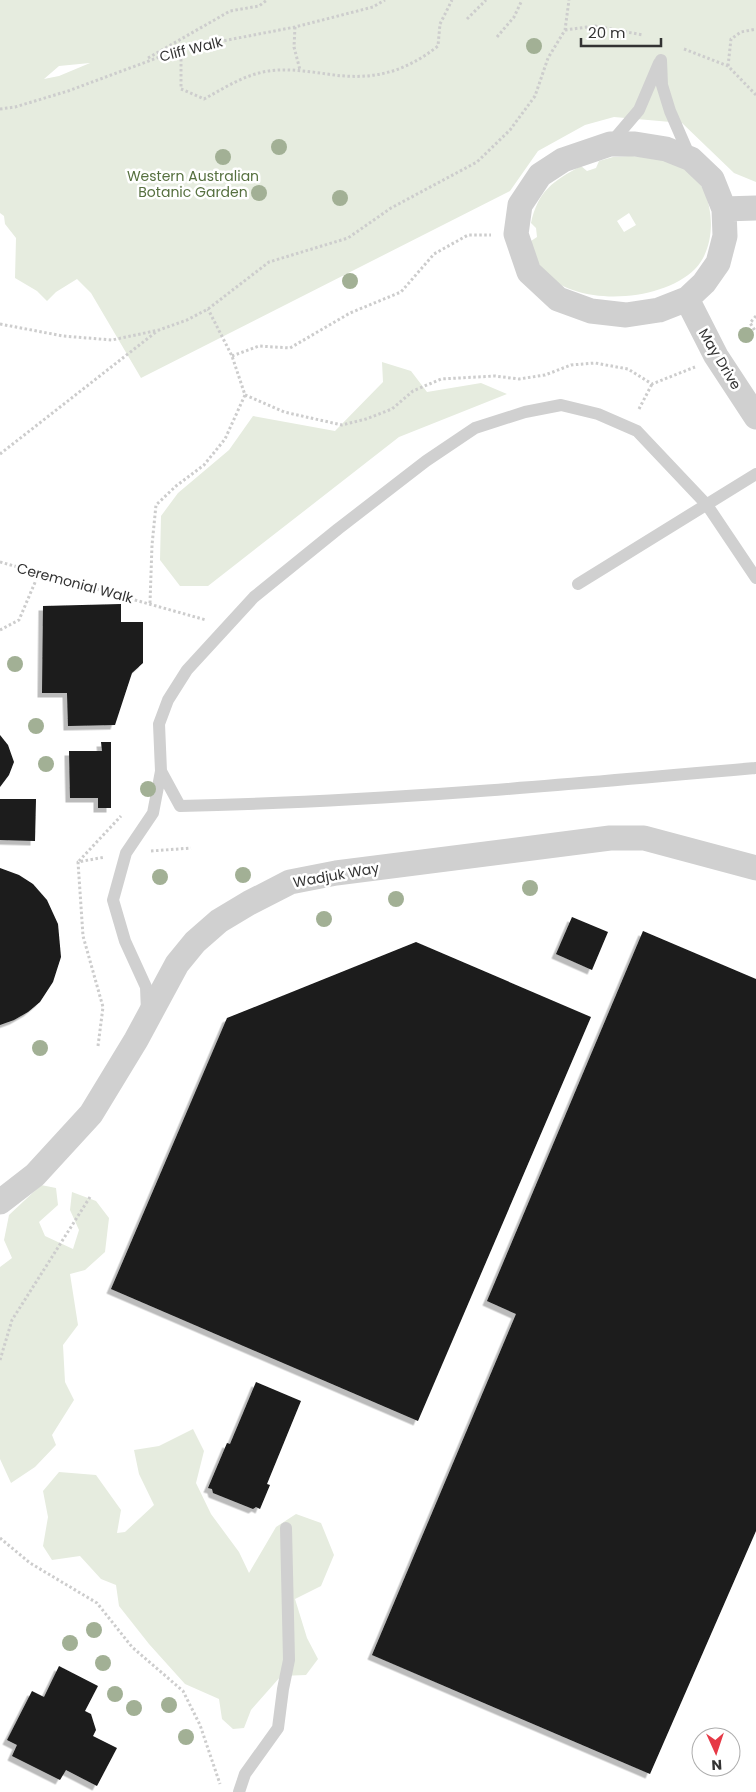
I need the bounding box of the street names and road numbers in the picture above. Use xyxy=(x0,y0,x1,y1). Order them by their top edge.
street label: Cliff Walk xyxy=(157,31,225,66)
street label: May Drive xyxy=(694,325,746,394)
street label: Ceremonial Walk xyxy=(15,558,136,608)
street label: Wadjuk Way xyxy=(291,858,381,892)

